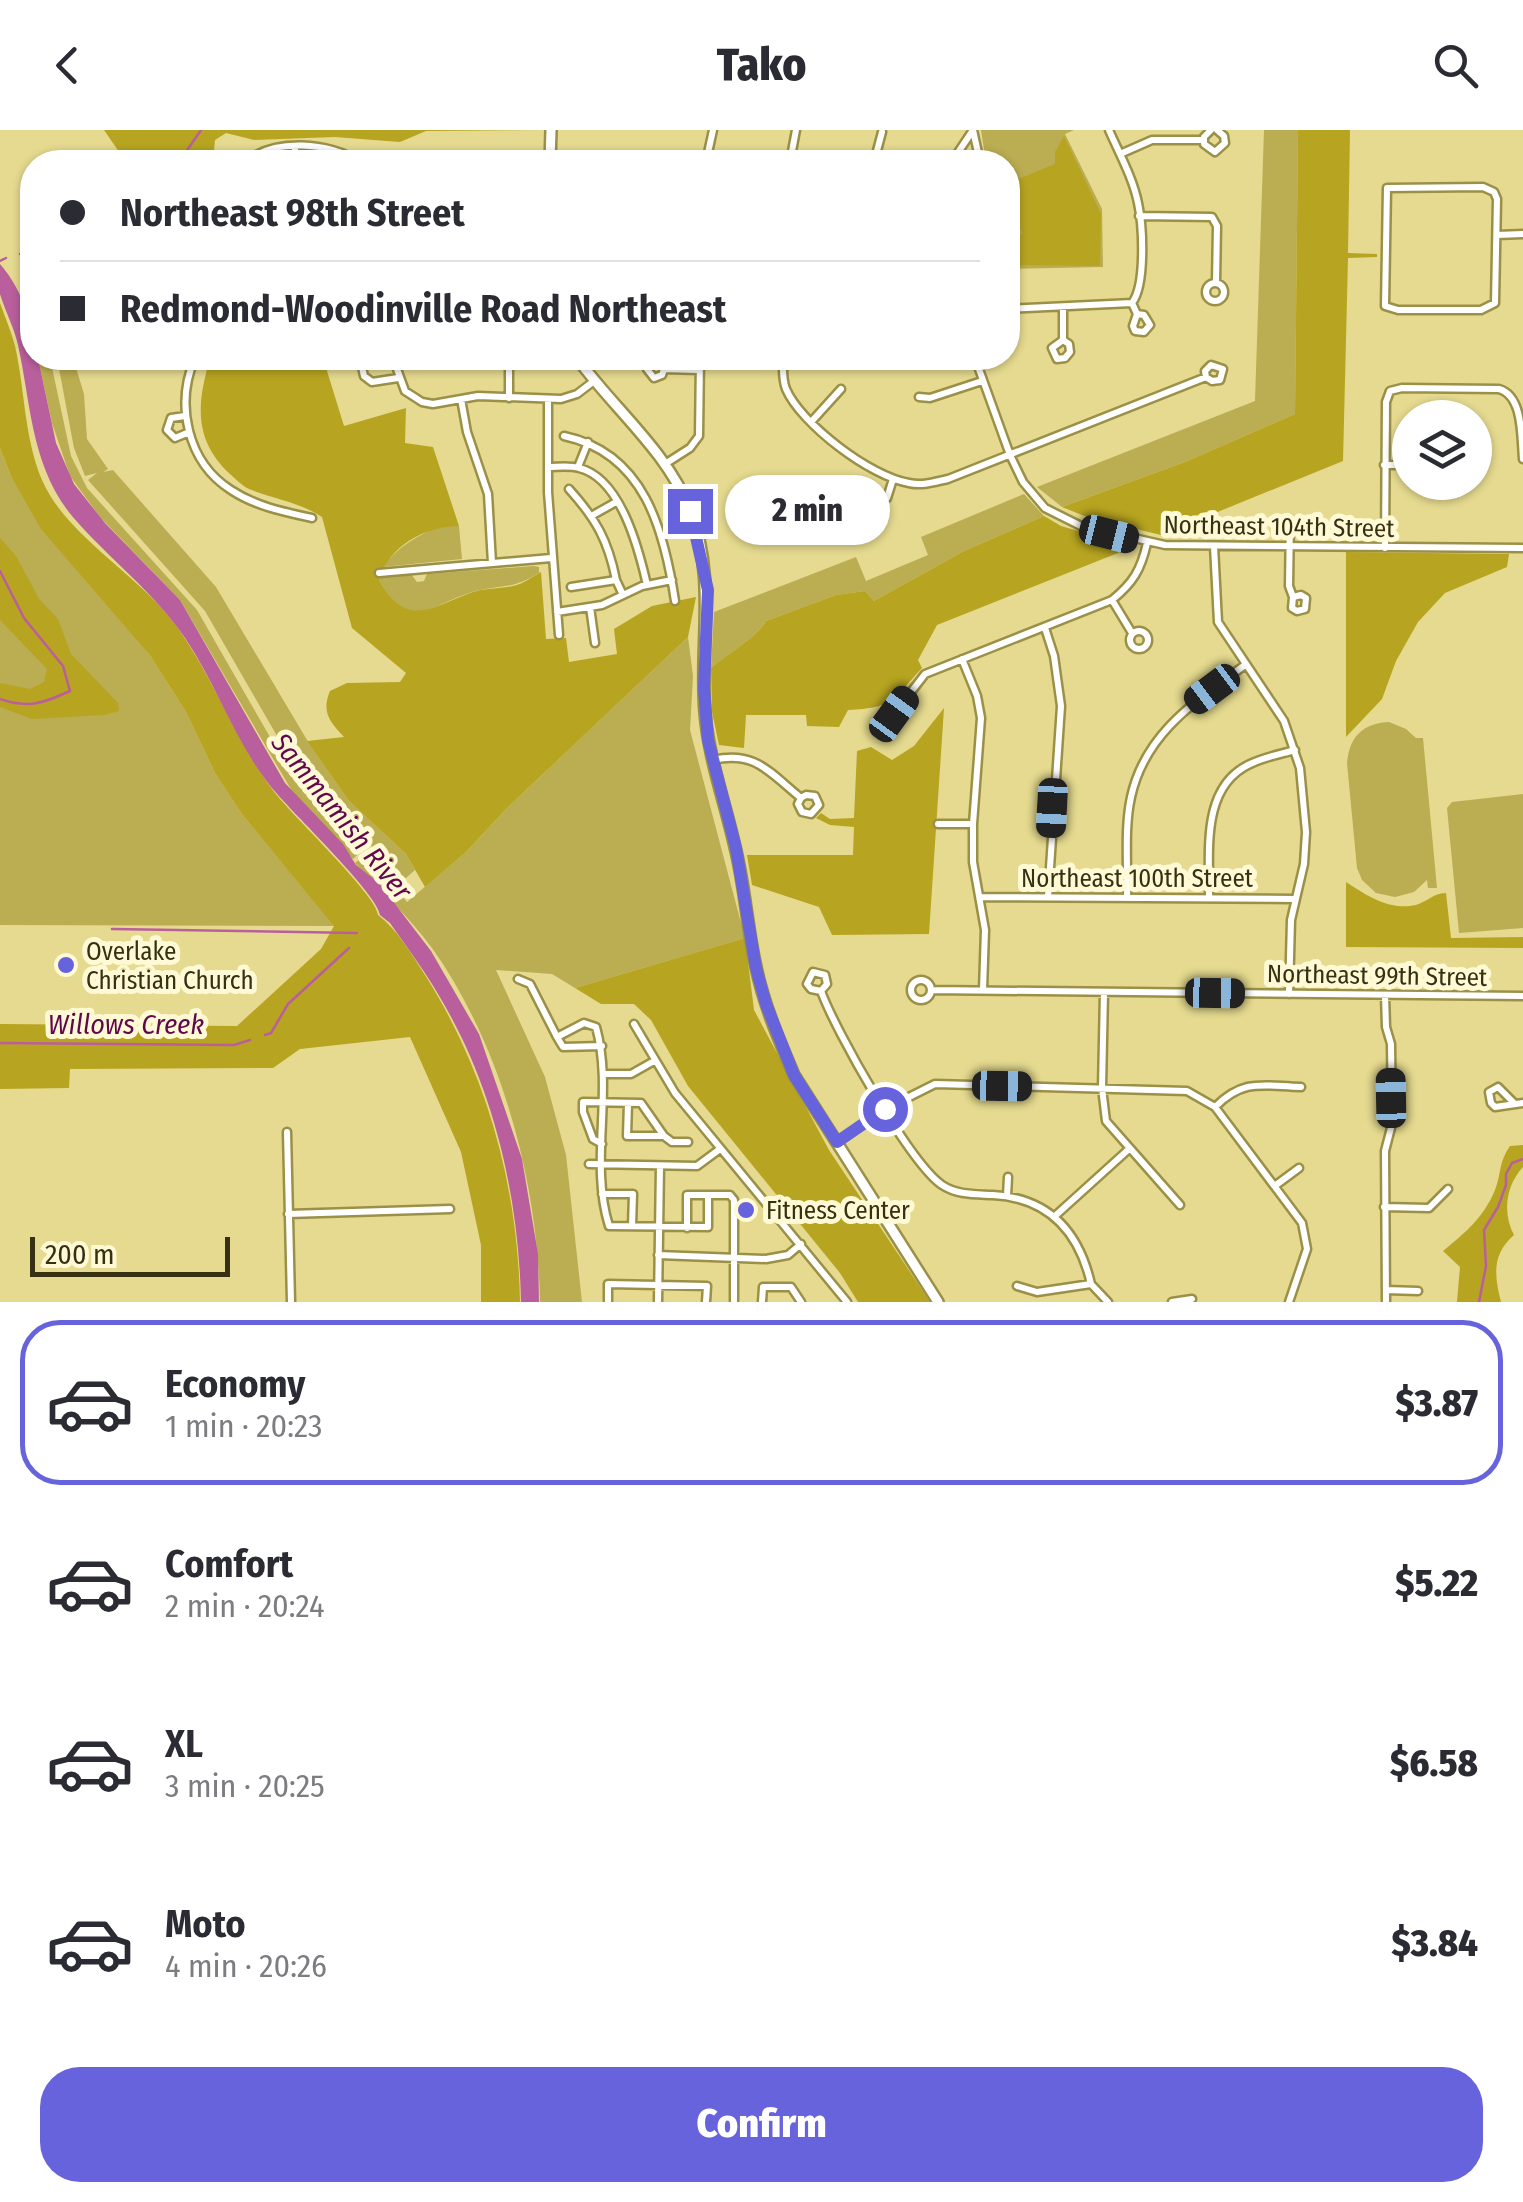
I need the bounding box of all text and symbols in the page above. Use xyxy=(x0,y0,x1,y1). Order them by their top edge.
icon: back xyxy=(40,38,95,93)
text: Tako xyxy=(717,38,806,92)
icon: search xyxy=(1428,38,1483,93)
text: Northeast 98th Street xyxy=(120,190,465,236)
text: Redmond-Woodinville Road Northeast xyxy=(120,286,726,332)
map controls xyxy=(1392,400,1492,500)
button: layers xyxy=(1392,400,1492,500)
callout: 2 min xyxy=(725,476,890,546)
route end xyxy=(668,489,713,534)
text: 2 min xyxy=(772,491,843,529)
street label: Northeast 104th Street xyxy=(1163,510,1395,544)
car xyxy=(1076,512,1142,556)
car xyxy=(1179,659,1245,719)
car xyxy=(864,681,924,747)
water label: Sammamish River xyxy=(264,726,420,907)
car xyxy=(1035,777,1069,839)
street label: Northeast 100th Street xyxy=(1021,864,1254,894)
place label: Overlake Christian Church xyxy=(86,937,254,996)
marker: Overlake Christian Church xyxy=(55,954,77,976)
street label: Northeast 99th Street xyxy=(1267,959,1488,993)
car xyxy=(1185,977,1245,1009)
water label: Willows Creek xyxy=(48,1008,204,1041)
car xyxy=(1375,1068,1407,1128)
car xyxy=(972,1070,1032,1102)
route start xyxy=(863,1087,908,1132)
place label: Fitness Center xyxy=(766,1196,910,1226)
marker: Fitness Center xyxy=(735,1199,757,1221)
scale bar xyxy=(30,1232,230,1276)
text: 200 m xyxy=(45,1238,115,1271)
icon: car xyxy=(45,1358,135,1448)
text: Economy xyxy=(165,1361,305,1407)
text: $3.87 xyxy=(1395,1380,1478,1426)
text: 1 min · 20:23 xyxy=(165,1407,322,1445)
icon: car xyxy=(45,1538,135,1628)
text: Comfort xyxy=(165,1541,293,1587)
text: $5.22 xyxy=(1395,1560,1478,1606)
text: 2 min · 20:24 xyxy=(165,1587,325,1625)
icon: car xyxy=(45,1718,135,1808)
text: XL xyxy=(165,1721,203,1767)
text: $6.58 xyxy=(1390,1740,1478,1786)
text: 3 min · 20:25 xyxy=(165,1767,325,1805)
icon: car xyxy=(45,1898,135,1988)
text: Moto xyxy=(165,1901,246,1947)
text: $3.84 xyxy=(1392,1920,1478,1966)
text: 4 min · 20:26 xyxy=(165,1947,327,1985)
button: Confirm xyxy=(40,2067,1483,2182)

